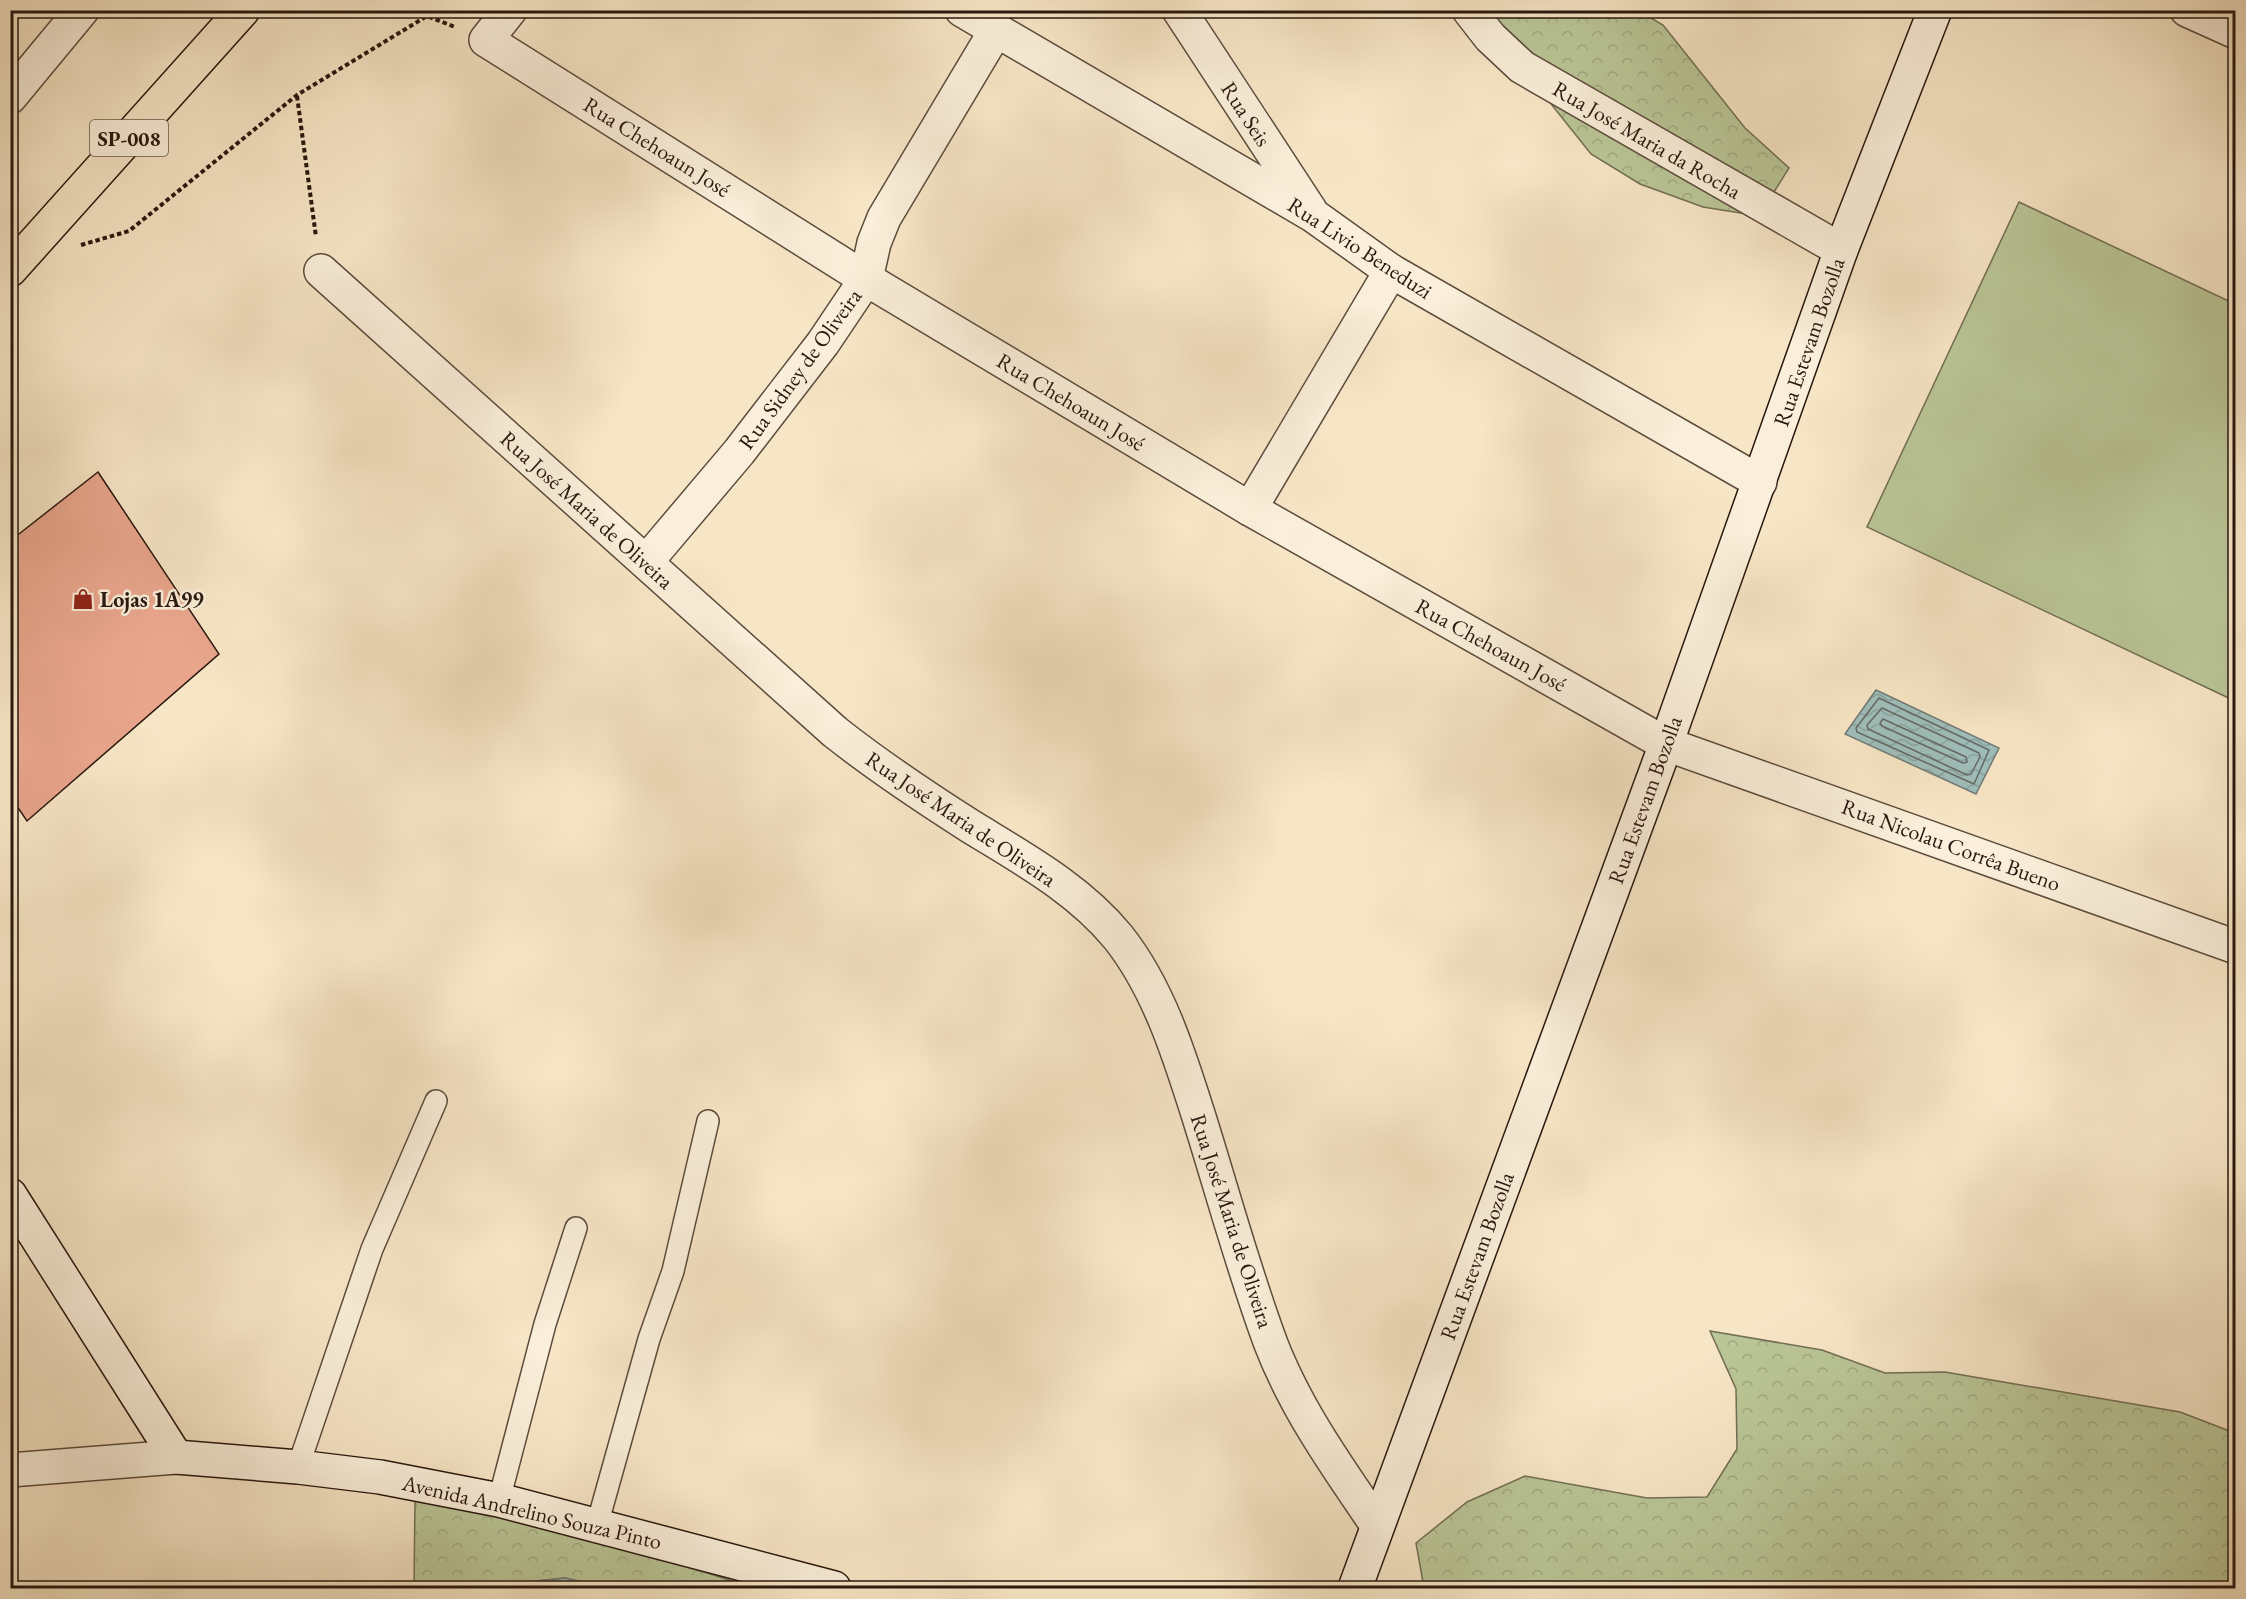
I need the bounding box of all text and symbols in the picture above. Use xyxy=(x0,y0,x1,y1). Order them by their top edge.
street label: Rua José Maria da Rocha xyxy=(1548,74,1747,206)
street label: Rua Seis xyxy=(1214,76,1278,152)
street label: Rua Chehoaun José xyxy=(578,90,736,204)
road number: SP-008 xyxy=(90,120,168,156)
street label: Rua Livio Beneduzi xyxy=(1282,190,1438,306)
street label: Rua Estevam Bozolla xyxy=(1767,254,1852,430)
street label: Rua Sidney de Oliveira xyxy=(732,283,868,455)
street label: Rua Chehoaun José xyxy=(991,346,1151,458)
street label: Rua José Maria de Oliveira xyxy=(494,424,680,596)
place label: Lojas 1A99 xyxy=(100,585,204,614)
shop icon: Lojas 1A99 xyxy=(71,587,95,611)
street label: Rua Chehoaun José xyxy=(1410,592,1572,699)
street label: Rua Estevam Bozolla xyxy=(1601,712,1689,888)
street label: Rua José Maria de Oliveira xyxy=(860,744,1062,894)
street label: Rua Nicolau Corrêa Bueno xyxy=(1838,792,2065,898)
street label: Rua José Maria de Oliveira xyxy=(1184,1110,1280,1332)
street label: Rua Estevam Bozolla xyxy=(1433,1168,1521,1344)
street label: Avenida Andrelino Souza Pinto xyxy=(399,1468,665,1556)

